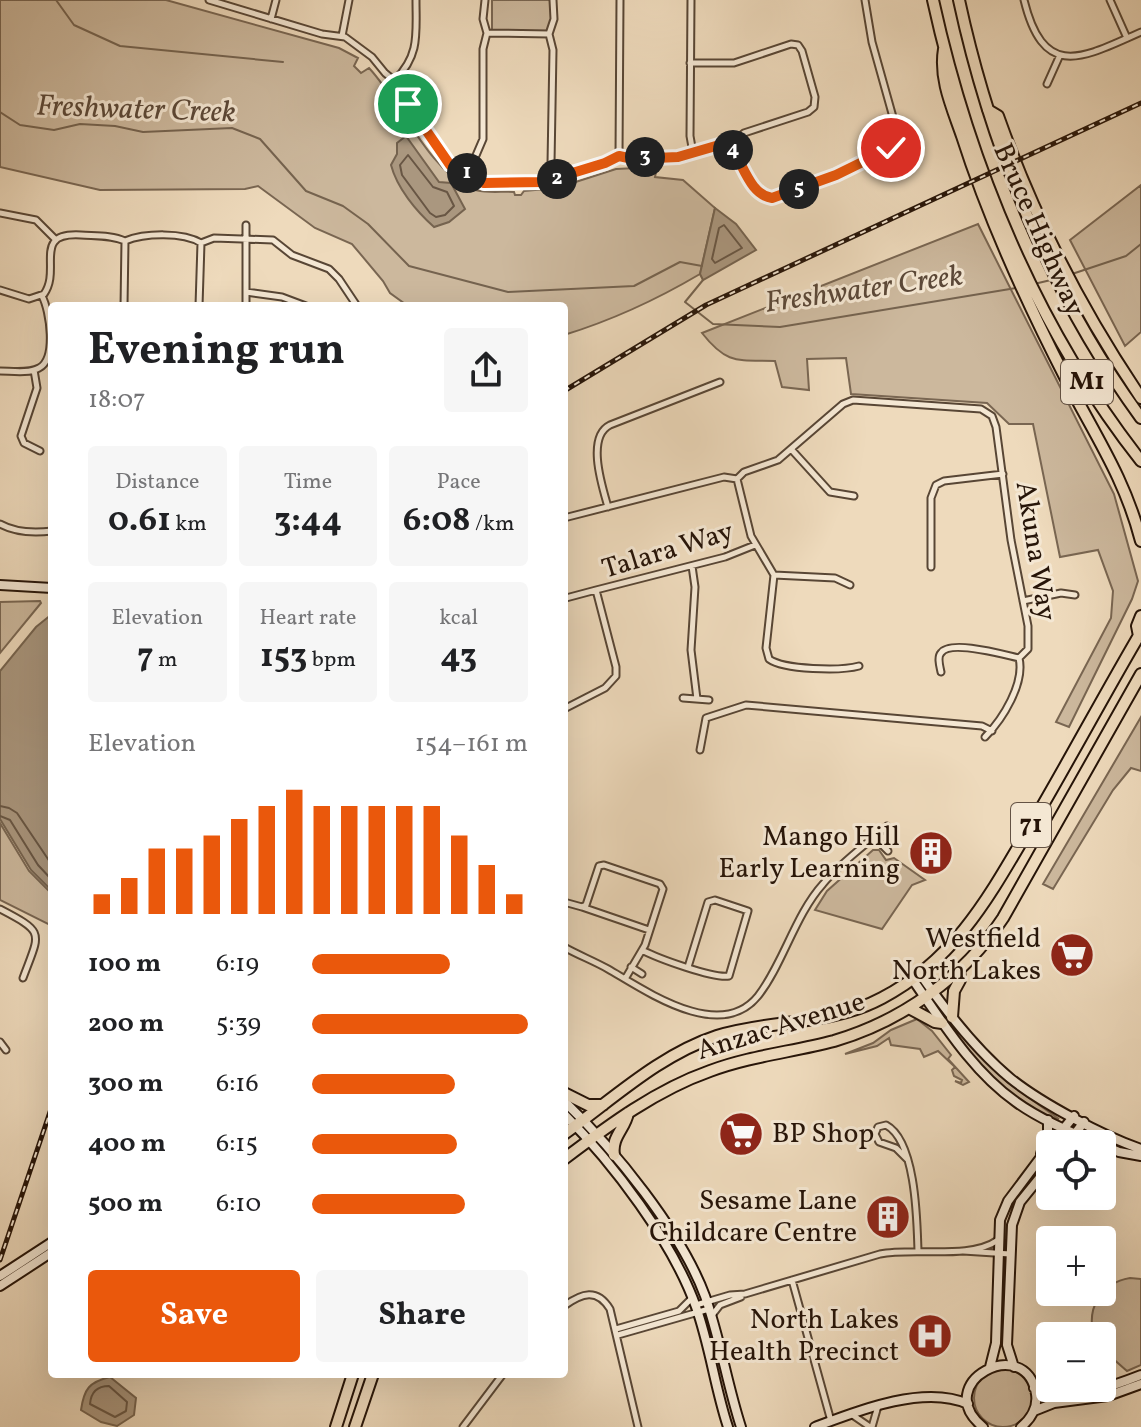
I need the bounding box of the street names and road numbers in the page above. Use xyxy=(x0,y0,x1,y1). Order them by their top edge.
street label: Bruce Highway xyxy=(982,137,1094,323)
road number: M1 xyxy=(1061,360,1113,404)
street label: Akuna Way xyxy=(1005,479,1065,623)
street label: Talara Way xyxy=(597,513,739,589)
road number: 71 xyxy=(1011,803,1051,847)
street label: Anzac Avenue xyxy=(692,983,870,1071)

